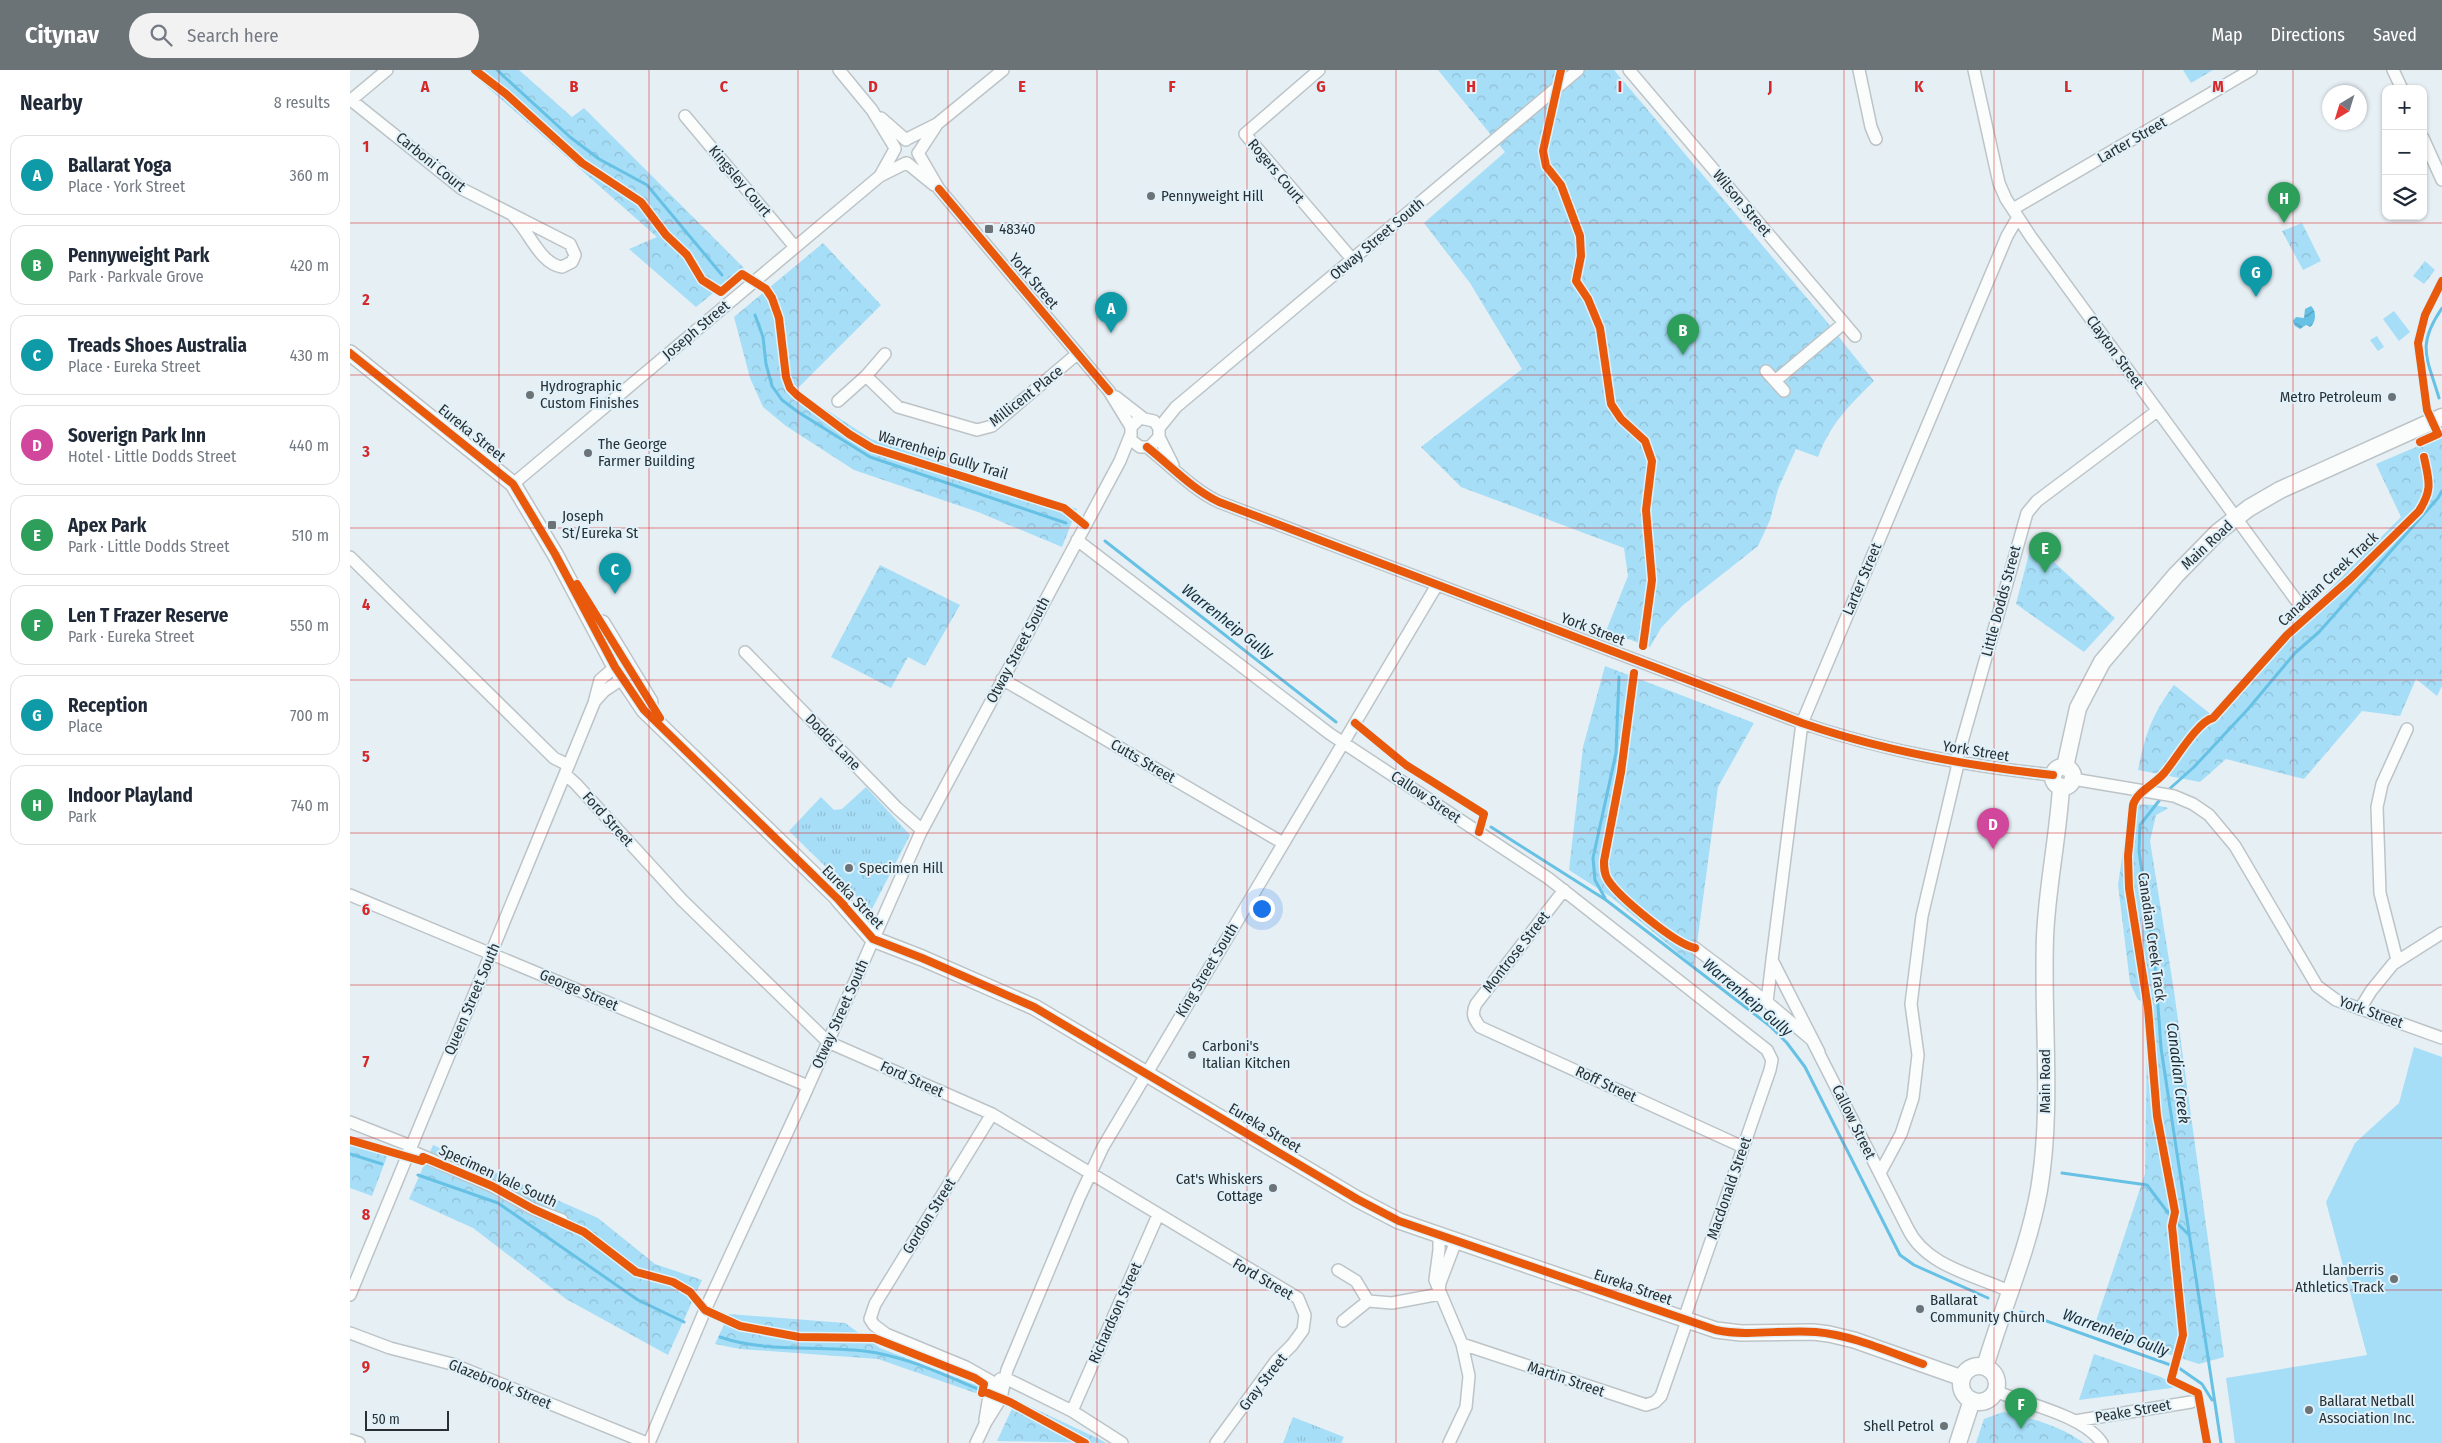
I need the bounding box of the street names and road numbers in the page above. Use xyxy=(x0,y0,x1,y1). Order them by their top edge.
street label: Larter Street xyxy=(2094,113,2170,167)
street label: Carboni Court xyxy=(393,128,470,196)
street label: Rogers Court xyxy=(1244,135,1308,207)
street label: Kingsley Court xyxy=(705,142,775,220)
street label: Wilson Street xyxy=(1709,166,1775,240)
street label: Otway Street South xyxy=(1326,194,1428,284)
street label: York Street xyxy=(1006,250,1063,313)
street label: Joseph Street xyxy=(659,297,733,363)
street label: Clayton Street xyxy=(2082,312,2148,392)
street label: Millicent Place xyxy=(986,362,1066,430)
street label: Eureka Street xyxy=(435,400,509,466)
street label: Warrenheip Gully Trail xyxy=(876,427,1010,483)
street label: Main Road xyxy=(2177,516,2237,574)
street label: Canadian Creek Track xyxy=(2274,528,2382,630)
street label: Larter Street xyxy=(1839,540,1885,618)
street label: Little Dodds Street xyxy=(1978,543,2025,659)
street label: Otway Street South xyxy=(982,594,1054,706)
street label: York Street xyxy=(1558,609,1628,649)
street label: Dodds Lane xyxy=(802,710,864,774)
street label: Cutts Street xyxy=(1107,735,1179,787)
street label: York Street xyxy=(1941,737,2011,765)
street label: Callow Street xyxy=(1388,767,1465,827)
street label: Ford Street xyxy=(579,788,637,850)
street label: Eureka Street xyxy=(818,861,888,933)
street label: Canadian Creek Track xyxy=(2134,871,2170,1003)
street label: Montrose Street xyxy=(1479,908,1553,996)
street label: King Street South xyxy=(1172,920,1242,1020)
street label: Queen Street South xyxy=(440,940,504,1058)
street label: Otway Street South xyxy=(808,957,872,1071)
street label: George Street xyxy=(537,965,621,1015)
street label: York Street xyxy=(2336,992,2406,1032)
street label: Main Road xyxy=(2036,1049,2054,1113)
street label: Ford Street xyxy=(878,1057,946,1101)
street label: Roff Street xyxy=(1573,1062,1640,1106)
street label: Callow Street xyxy=(1828,1082,1880,1162)
street label: Eureka Street xyxy=(1225,1099,1305,1157)
street label: Macdonald Street xyxy=(1703,1134,1755,1242)
street label: Specimen Vale South xyxy=(436,1141,560,1211)
street label: Gordon Street xyxy=(899,1175,959,1257)
street label: Ford Street xyxy=(1229,1254,1297,1304)
street label: Richardson Street xyxy=(1085,1259,1145,1366)
street label: Eureka Street xyxy=(1592,1265,1675,1309)
street label: Gray Street xyxy=(1235,1350,1291,1414)
street label: Glazebrook Street xyxy=(446,1355,554,1413)
street label: Martin Street xyxy=(1525,1357,1607,1401)
street label: Peake Street xyxy=(2094,1395,2172,1427)

